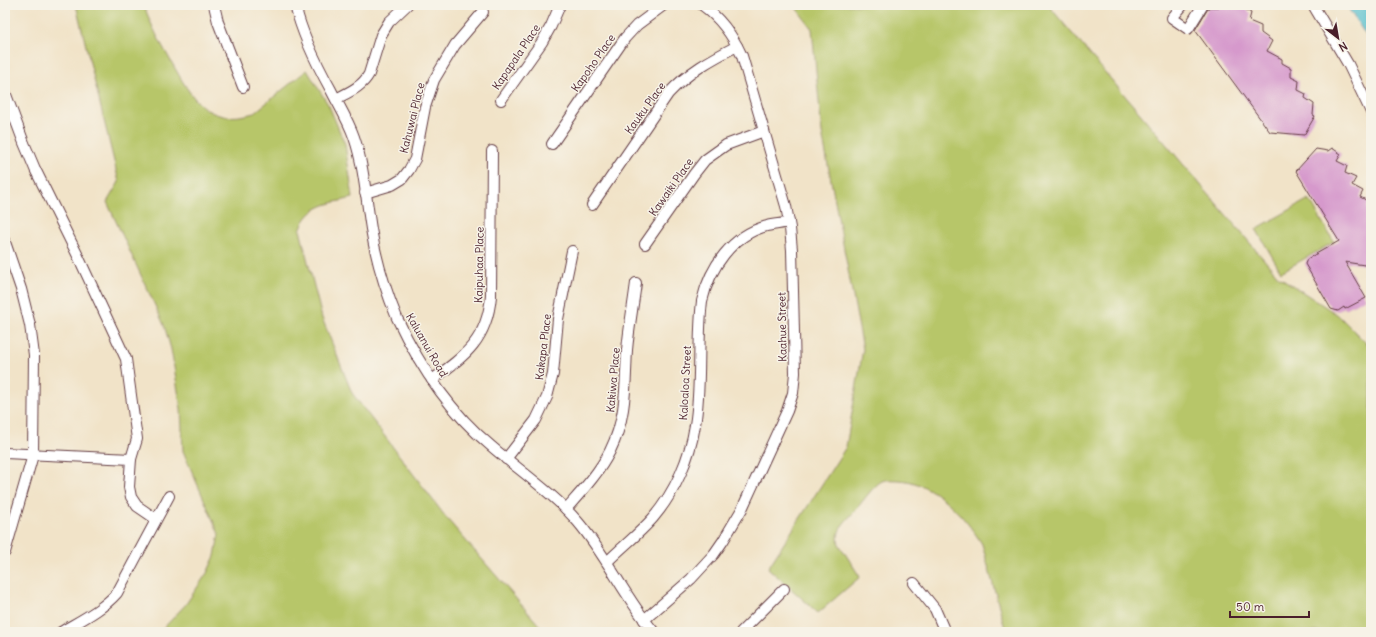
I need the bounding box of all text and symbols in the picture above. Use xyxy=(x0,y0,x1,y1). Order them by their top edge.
north arrow xyxy=(1318,18,1358,58)
street label: Kapapala Place xyxy=(489,21,543,92)
street label: Kapoho Place xyxy=(568,31,618,95)
text: N xyxy=(1336,39,1350,55)
street label: Kauku Place xyxy=(622,79,669,137)
street label: Kahuwai Place xyxy=(396,81,428,155)
street label: Kawaiki Place xyxy=(646,155,696,219)
street label: Kaipuhaa Place xyxy=(471,227,487,303)
street label: Kaahue Street xyxy=(774,292,790,362)
street label: Kaluanui Road xyxy=(403,310,451,380)
street label: Kakapa Place xyxy=(532,313,554,381)
street label: Kaloaloa Street xyxy=(676,345,694,421)
street label: Kakiwa Place xyxy=(603,347,623,413)
scale bar xyxy=(1230,593,1309,619)
text: 50 m xyxy=(1236,599,1265,614)

